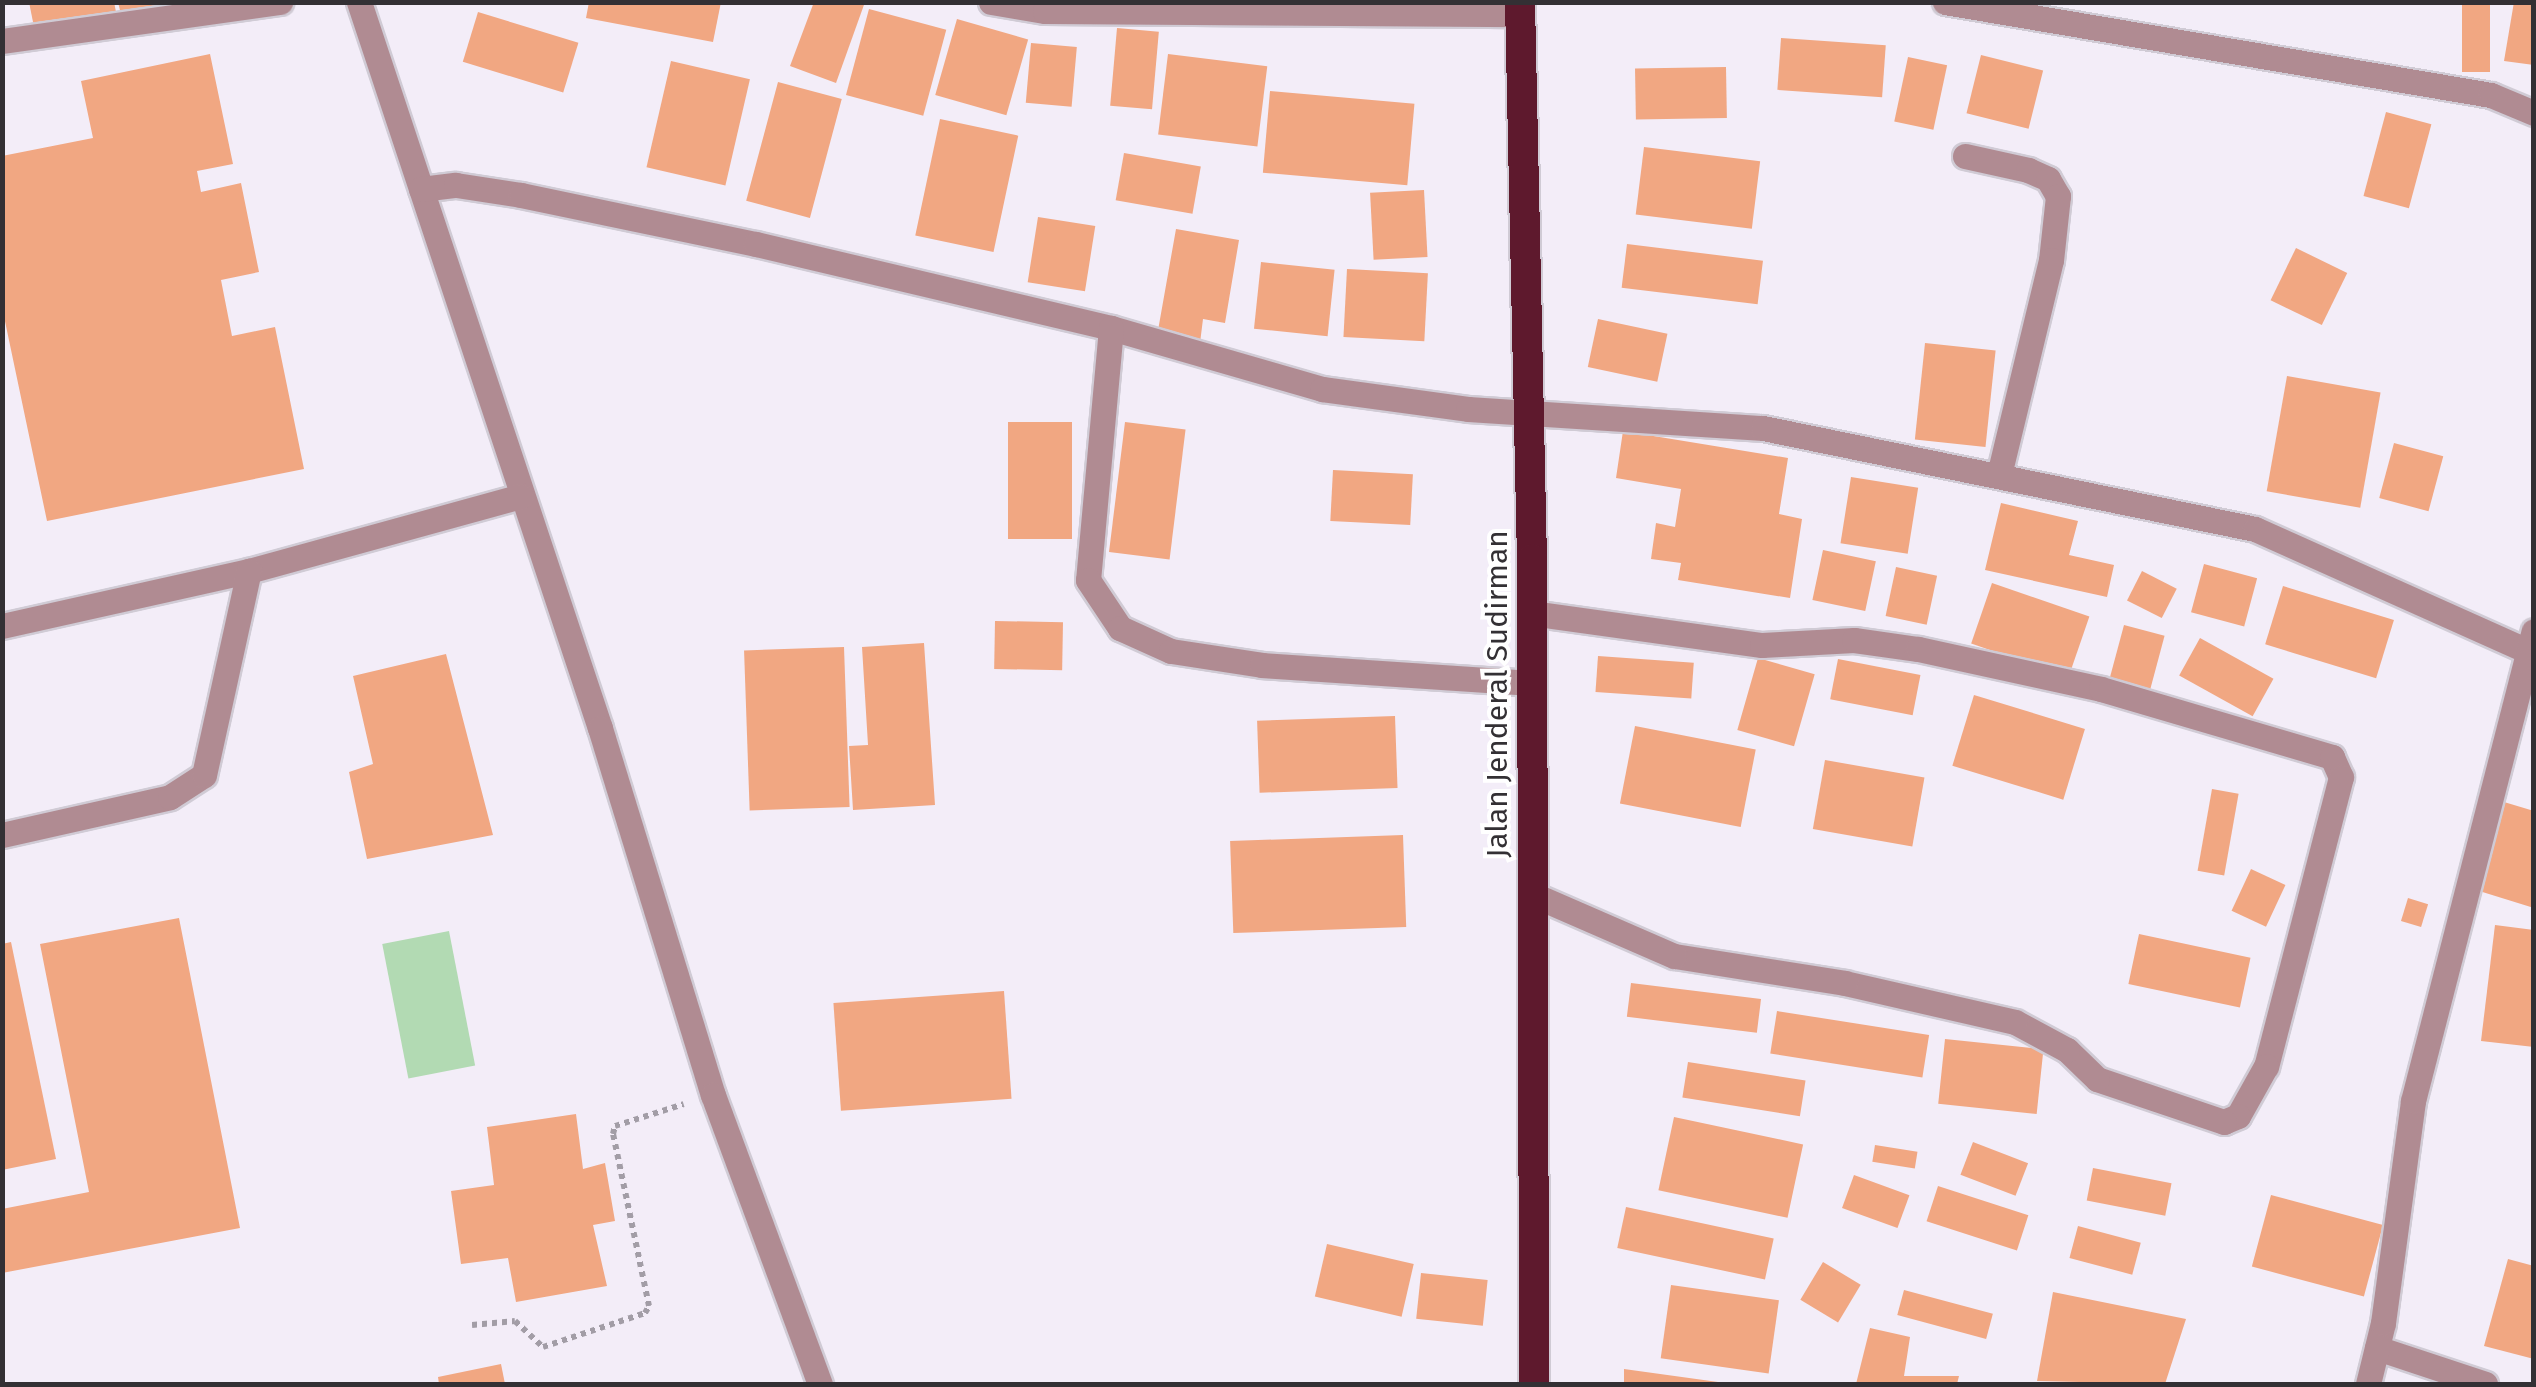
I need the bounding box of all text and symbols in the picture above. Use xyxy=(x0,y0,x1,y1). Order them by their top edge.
street label: Jalan Jenderal Sudirman xyxy=(1479,530,1515,858)

